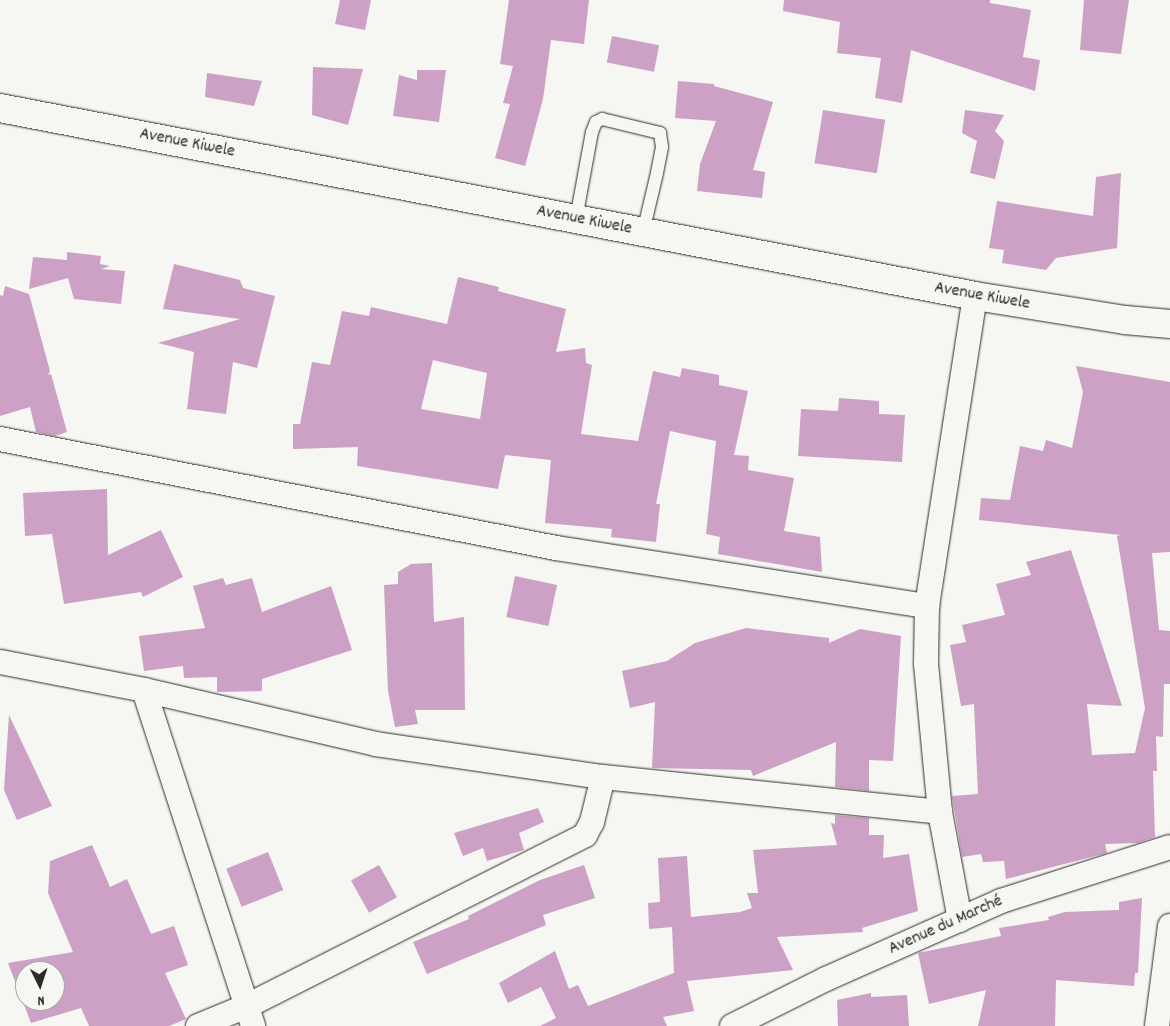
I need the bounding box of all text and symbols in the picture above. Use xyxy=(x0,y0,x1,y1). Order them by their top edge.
street label: Avenue Kiwele xyxy=(137,124,237,164)
street label: Avenue Kiwele xyxy=(534,201,634,241)
street label: Avenue Kiwele xyxy=(933,278,1031,316)
street label: Avenue du Marché xyxy=(886,891,1006,961)
north arrow xyxy=(15,961,65,1011)
text: N xyxy=(37,990,45,1010)

